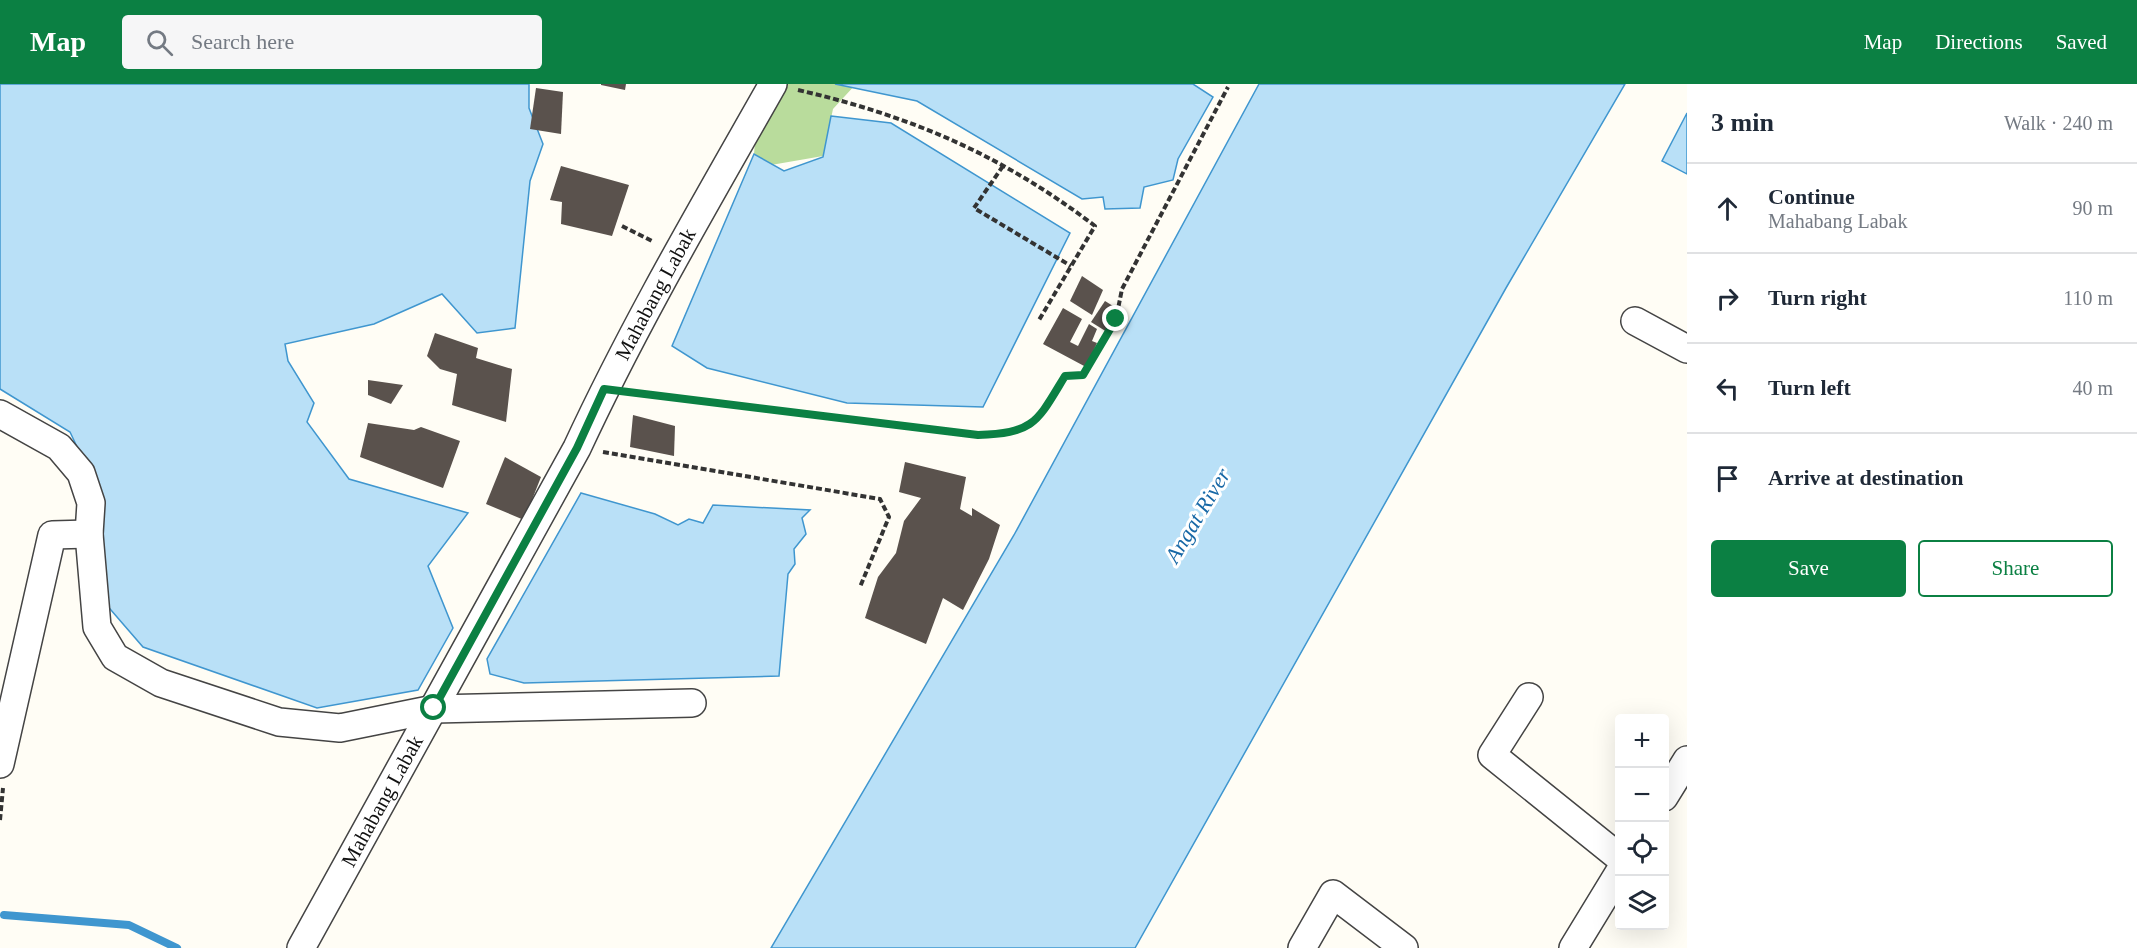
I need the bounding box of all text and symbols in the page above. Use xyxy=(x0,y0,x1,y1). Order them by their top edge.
search box xyxy=(122,15,542,69)
text: Map xyxy=(30,26,86,57)
icon: search xyxy=(143,26,176,59)
text: Search here xyxy=(191,29,294,54)
text: Map xyxy=(1864,30,1902,54)
text: Directions xyxy=(1935,30,2023,54)
text: Saved xyxy=(2056,30,2107,54)
text: 3 min xyxy=(1711,108,1774,137)
text: Walk · 240 m xyxy=(2004,112,2113,134)
text: Continue xyxy=(1768,184,1855,209)
icon: ahead xyxy=(1711,192,1744,225)
text: 90 m xyxy=(2072,197,2113,219)
text: Mahabang Labak xyxy=(1768,210,1907,232)
street label: Mahabang Labak xyxy=(610,223,701,364)
icon: right xyxy=(1711,282,1744,315)
text: Turn right xyxy=(1768,285,1867,310)
text: 110 m xyxy=(2063,287,2113,309)
route end xyxy=(1102,305,1128,331)
icon: left xyxy=(1711,372,1744,405)
text: Turn left xyxy=(1768,375,1851,400)
text: 40 m xyxy=(2072,377,2113,399)
icon: arrive xyxy=(1711,462,1744,495)
water label: Angat River xyxy=(1158,463,1236,569)
text: Arrive at destination xyxy=(1768,465,1964,490)
button: Save xyxy=(1711,540,1906,597)
button: Share xyxy=(1918,540,2113,597)
route start xyxy=(420,694,446,720)
map controls xyxy=(1615,714,1669,930)
button: + xyxy=(1615,714,1669,768)
street label: Mahabang Labak xyxy=(336,731,428,871)
button: − xyxy=(1615,768,1669,822)
button: locate xyxy=(1615,822,1669,876)
button: layers xyxy=(1615,876,1669,930)

